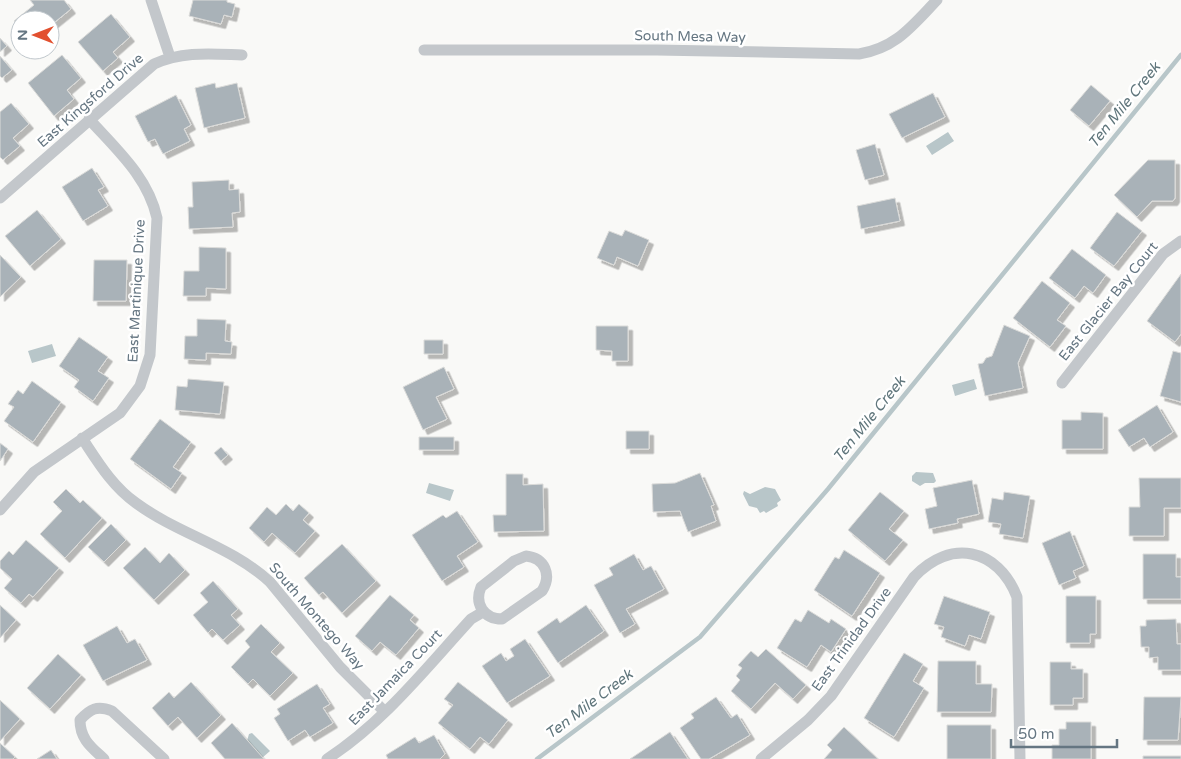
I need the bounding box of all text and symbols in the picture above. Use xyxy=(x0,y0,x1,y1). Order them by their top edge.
north arrow xyxy=(10,10,60,60)
street label: South Mesa Way xyxy=(634,27,746,46)
text: N xyxy=(14,29,31,41)
street label: East Kingsford Drive xyxy=(34,50,147,151)
water label: Ten Mile Creek xyxy=(1084,57,1165,151)
street label: East Martinique Drive xyxy=(124,219,149,363)
street label: East Glacier Bay Court xyxy=(1055,238,1162,364)
water label: Ten Mile Creek xyxy=(829,371,910,465)
street label: South Montego Way xyxy=(265,559,368,674)
street label: East Trinidad Drive xyxy=(808,584,895,695)
street label: East Jamaica Court xyxy=(345,625,446,729)
water label: Ten Mile Creek xyxy=(542,664,638,743)
scale bar xyxy=(1011,716,1117,748)
text: 50 m xyxy=(1018,725,1055,743)

